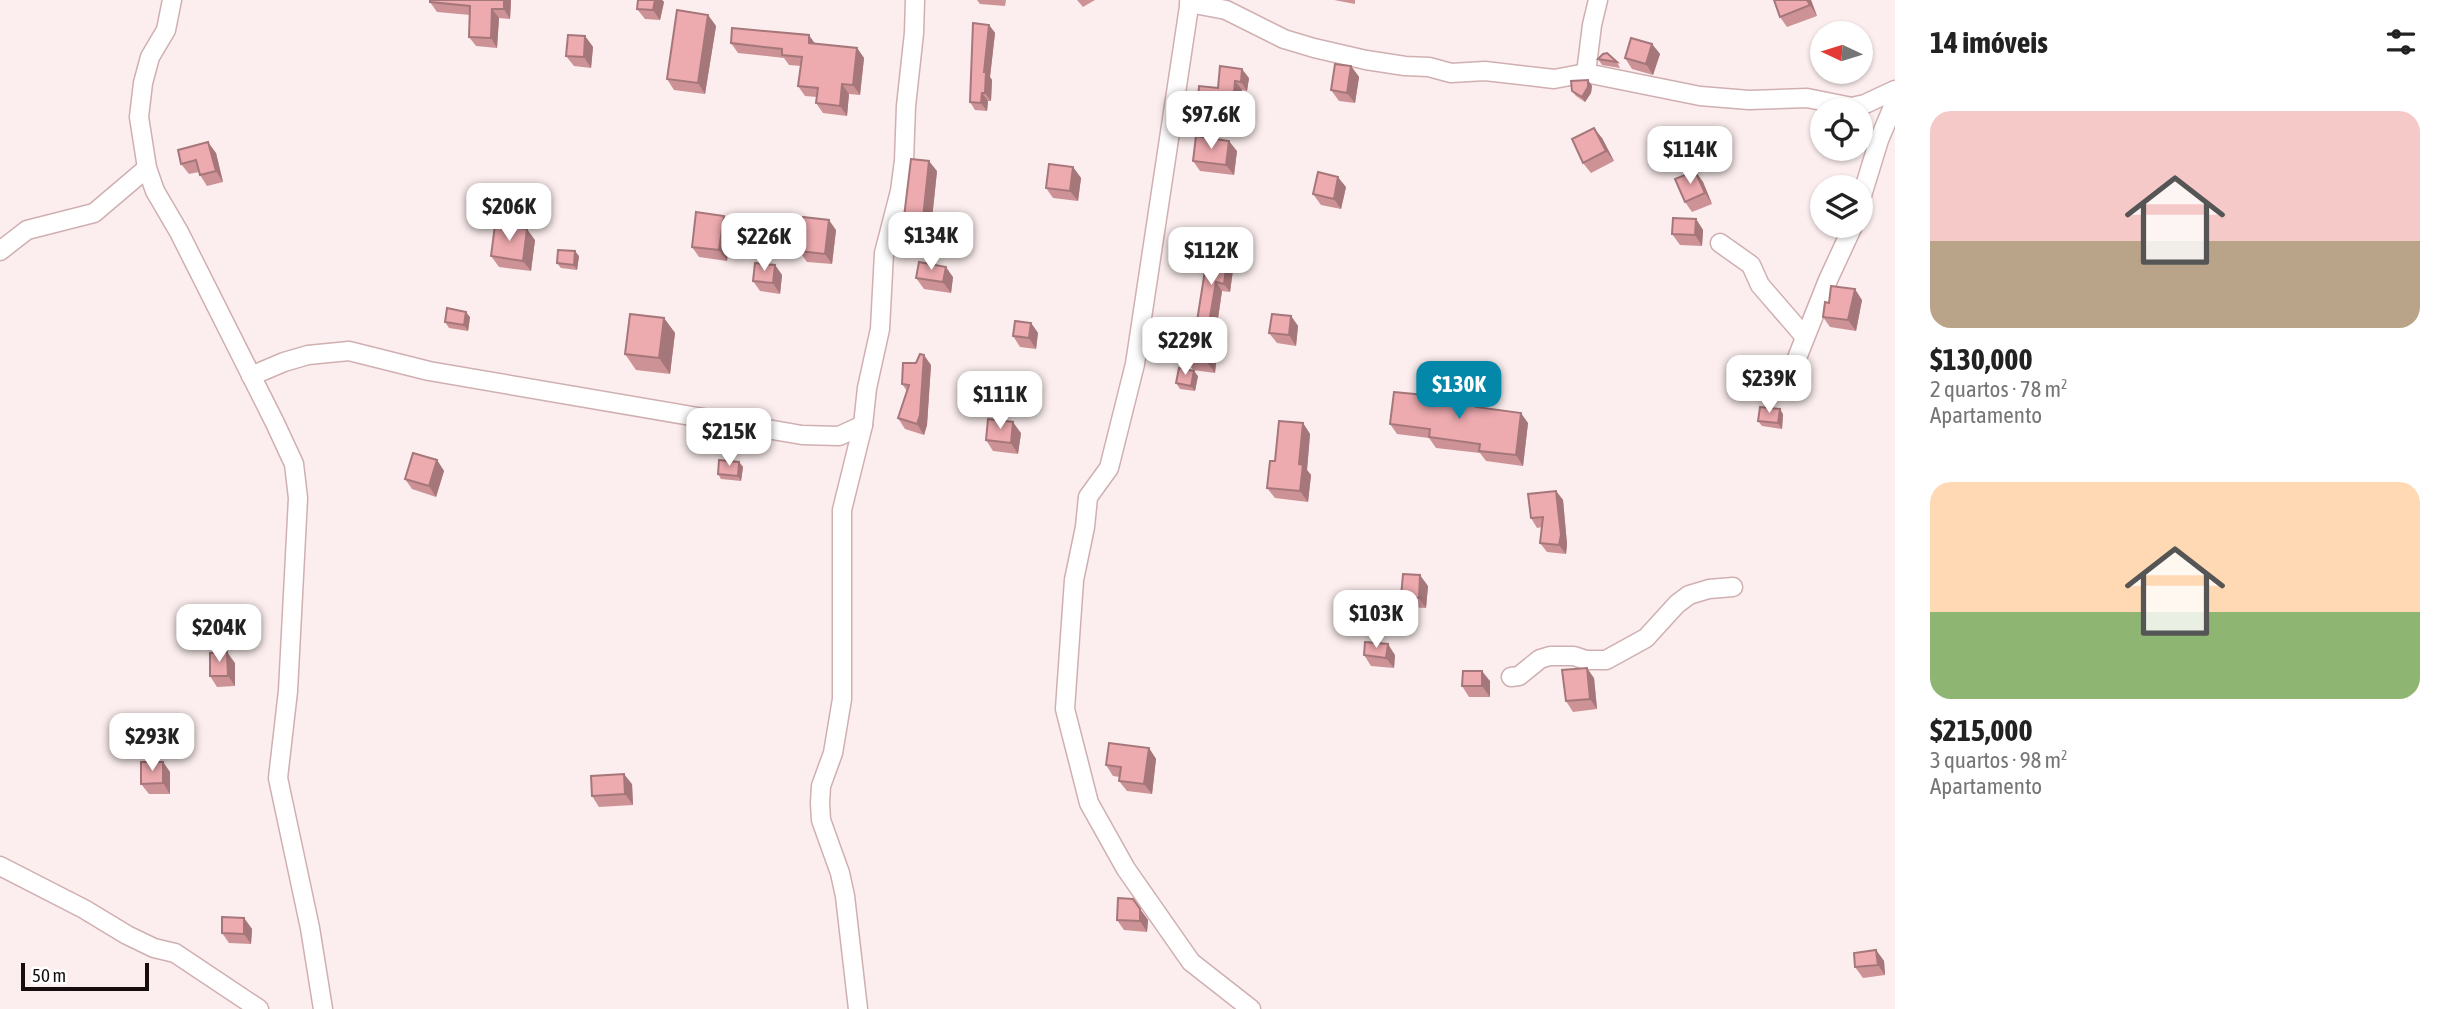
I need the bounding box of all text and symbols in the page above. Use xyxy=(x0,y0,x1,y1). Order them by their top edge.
north arrow xyxy=(1810,21,1872,84)
map controls xyxy=(1810,21,1873,238)
icon: filters xyxy=(2382,23,2420,61)
text: 14 imóveis xyxy=(1930,25,2048,59)
pin: $97.6K xyxy=(1154,92,1268,151)
button: locate xyxy=(1810,98,1873,161)
text: $97.6K xyxy=(1182,101,1240,127)
pin: $114K xyxy=(1641,127,1739,186)
text: $114K xyxy=(1663,136,1717,162)
icon: home xyxy=(2112,157,2238,283)
button: layers xyxy=(1810,175,1873,238)
pin: $206K xyxy=(460,184,558,243)
text: $206K xyxy=(482,193,536,219)
pin: $134K xyxy=(882,212,980,272)
pin: $226K xyxy=(715,214,813,273)
text: $134K xyxy=(904,222,958,248)
text: $226K xyxy=(737,223,791,249)
pin: $112K xyxy=(1162,228,1260,287)
text: $112K xyxy=(1184,237,1238,263)
pin: $229K xyxy=(1136,318,1234,377)
text: $229K xyxy=(1158,327,1212,353)
text: $130,000 xyxy=(1930,342,2033,376)
pin: $239K xyxy=(1720,356,1818,415)
pin: $130K xyxy=(1410,362,1508,421)
text: $239K xyxy=(1742,365,1796,391)
text: $130K xyxy=(1432,371,1486,397)
pin: $111K xyxy=(951,372,1049,431)
text: 2 quartos · 78 m² xyxy=(1930,376,2068,402)
text: $111K xyxy=(973,381,1027,407)
text: Apartamento xyxy=(1930,402,2042,428)
pin: $215K xyxy=(680,408,778,468)
text: $215K xyxy=(702,418,756,444)
icon: home xyxy=(2112,528,2238,654)
pin: $103K xyxy=(1327,590,1425,650)
text: $103K xyxy=(1349,600,1403,626)
pin: $204K xyxy=(170,604,268,664)
text: $204K xyxy=(192,614,246,640)
text: $215,000 xyxy=(1930,713,2033,747)
pin: $293K xyxy=(103,714,201,773)
text: $293K xyxy=(125,723,179,749)
text: 3 quartos · 98 m² xyxy=(1930,747,2068,773)
text: Apartamento xyxy=(1930,773,2042,799)
scale bar xyxy=(21,960,149,992)
text: 50 m xyxy=(32,964,66,986)

